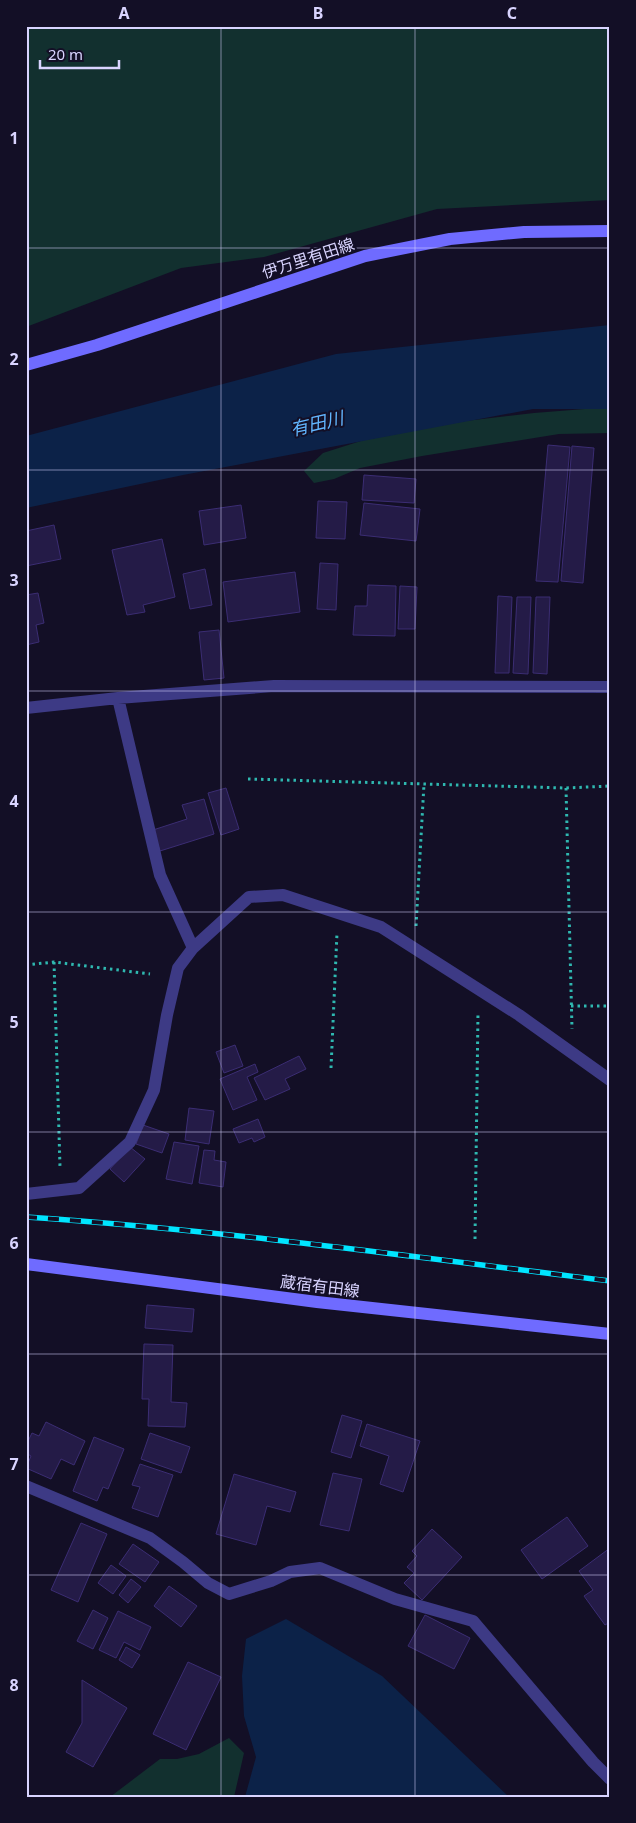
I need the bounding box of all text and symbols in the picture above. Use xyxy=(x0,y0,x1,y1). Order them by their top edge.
text: A xyxy=(118,2,130,24)
text: B xyxy=(313,2,323,24)
text: C xyxy=(507,2,517,24)
scale bar xyxy=(40,38,119,70)
text: 20 m xyxy=(48,44,83,64)
text: 1 xyxy=(9,127,19,149)
street label: 伊万里有田線 xyxy=(259,233,357,283)
text: 2 xyxy=(9,348,19,370)
water label: 有田川 xyxy=(288,405,348,441)
text: 3 xyxy=(9,569,19,591)
text: 4 xyxy=(9,790,19,812)
text: 5 xyxy=(9,1011,19,1033)
text: 6 xyxy=(9,1232,19,1254)
street label: 蔵宿有田線 xyxy=(279,1270,361,1302)
text: 7 xyxy=(9,1453,19,1475)
text: 8 xyxy=(9,1674,19,1696)

